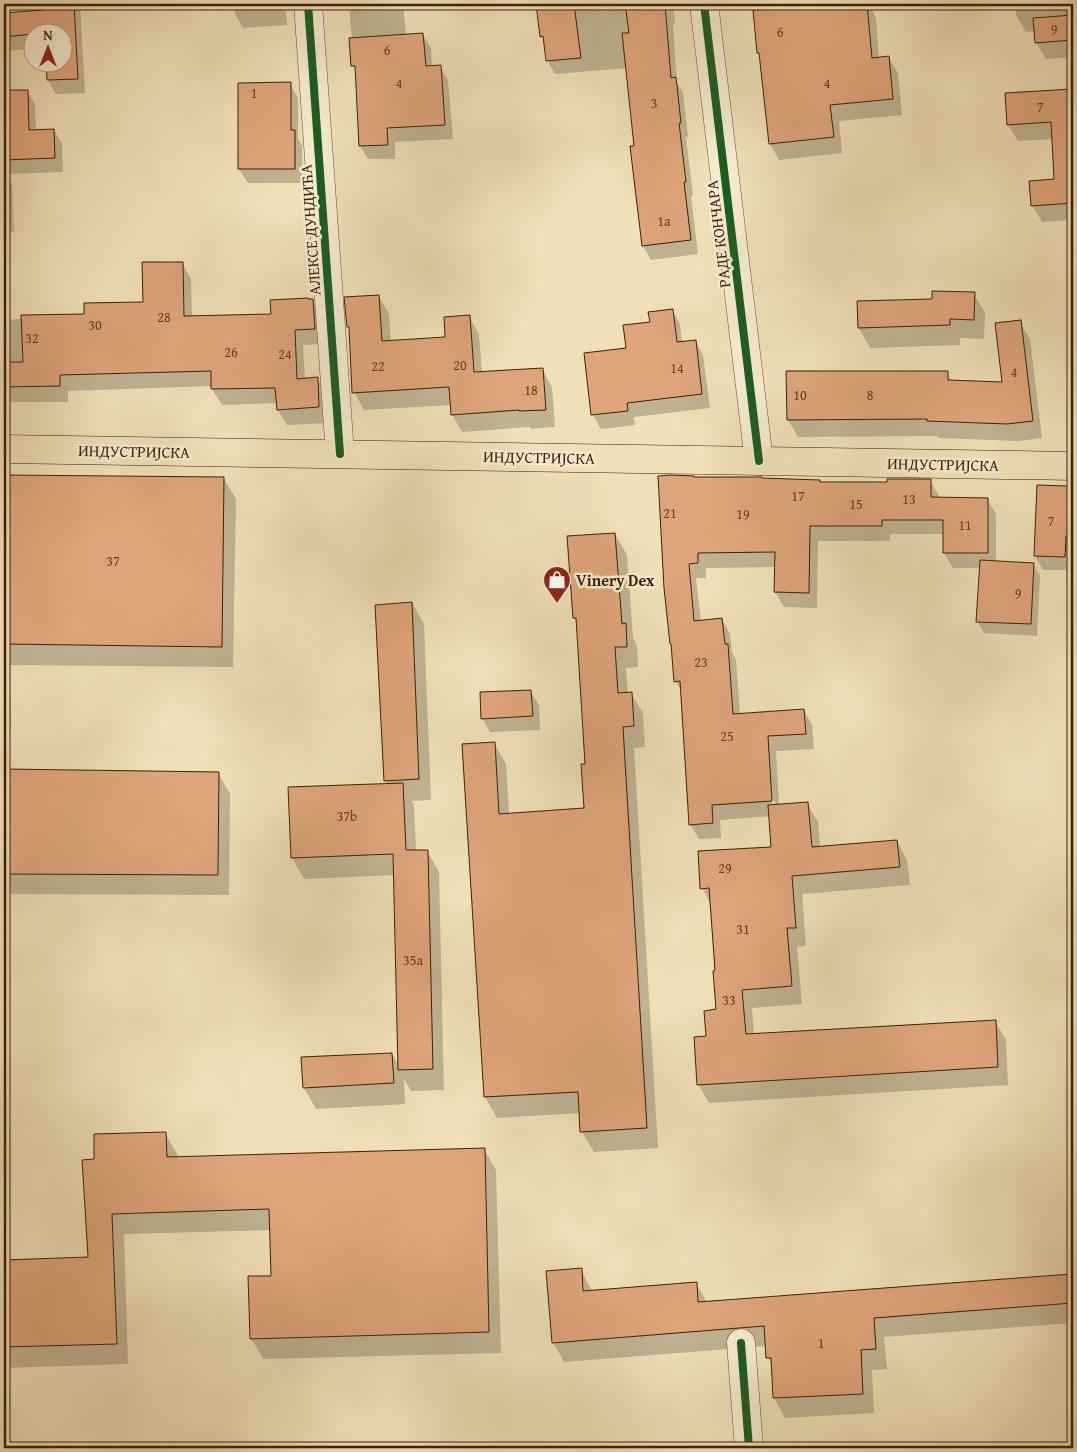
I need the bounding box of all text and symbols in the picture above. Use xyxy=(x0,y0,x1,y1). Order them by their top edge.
house number: 9 xyxy=(1051,19,1058,39)
north arrow xyxy=(22,22,72,72)
house number: 6 xyxy=(777,22,784,42)
text: N xyxy=(43,25,53,45)
house number: 6 xyxy=(384,40,391,60)
house number: 4 xyxy=(396,73,403,93)
house number: 4 xyxy=(824,73,831,93)
house number: 1 xyxy=(251,83,257,103)
house number: 3 xyxy=(651,93,657,113)
house number: 7 xyxy=(1037,97,1044,117)
street label: АЛЕКСЕ ДУНДИЋА xyxy=(293,163,327,296)
street label: РАДЕ КОНЧАРА xyxy=(699,179,736,289)
house number: 1a xyxy=(657,211,671,231)
house number: 28 xyxy=(157,307,171,327)
house number: 30 xyxy=(88,315,102,335)
house number: 32 xyxy=(25,328,39,348)
house number: 26 xyxy=(224,342,238,362)
house number: 24 xyxy=(278,344,292,364)
house number: 20 xyxy=(453,355,467,375)
house number: 22 xyxy=(371,356,385,376)
house number: 14 xyxy=(670,358,684,378)
house number: 4 xyxy=(1011,362,1018,382)
house number: 18 xyxy=(524,380,538,400)
house number: 10 xyxy=(793,385,807,405)
house number: 8 xyxy=(867,385,874,405)
street label: ИНДУСТРИЈСКА xyxy=(78,438,190,464)
street label: ИНДУСТРИЈСКА xyxy=(483,444,595,470)
street label: ИНДУСТРИЈСКА xyxy=(887,451,999,477)
house number: 17 xyxy=(791,486,805,506)
house number: 13 xyxy=(902,489,916,509)
house number: 15 xyxy=(849,494,863,514)
house number: 21 xyxy=(663,503,677,523)
house number: 19 xyxy=(736,504,750,524)
house number: 7 xyxy=(1048,511,1055,531)
house number: 11 xyxy=(958,515,972,535)
house number: 37 xyxy=(106,551,120,571)
shop icon: Vinery Dex xyxy=(542,565,572,604)
place label: Vinery Dex xyxy=(576,568,655,592)
house number: 9 xyxy=(1015,583,1022,603)
house number: 23 xyxy=(694,652,708,672)
house number: 25 xyxy=(720,726,734,746)
house number: 37b xyxy=(337,806,357,826)
house number: 29 xyxy=(718,858,732,878)
house number: 31 xyxy=(736,919,750,939)
house number: 35a xyxy=(403,950,423,970)
house number: 33 xyxy=(722,990,736,1010)
house number: 1 xyxy=(818,1333,824,1353)

